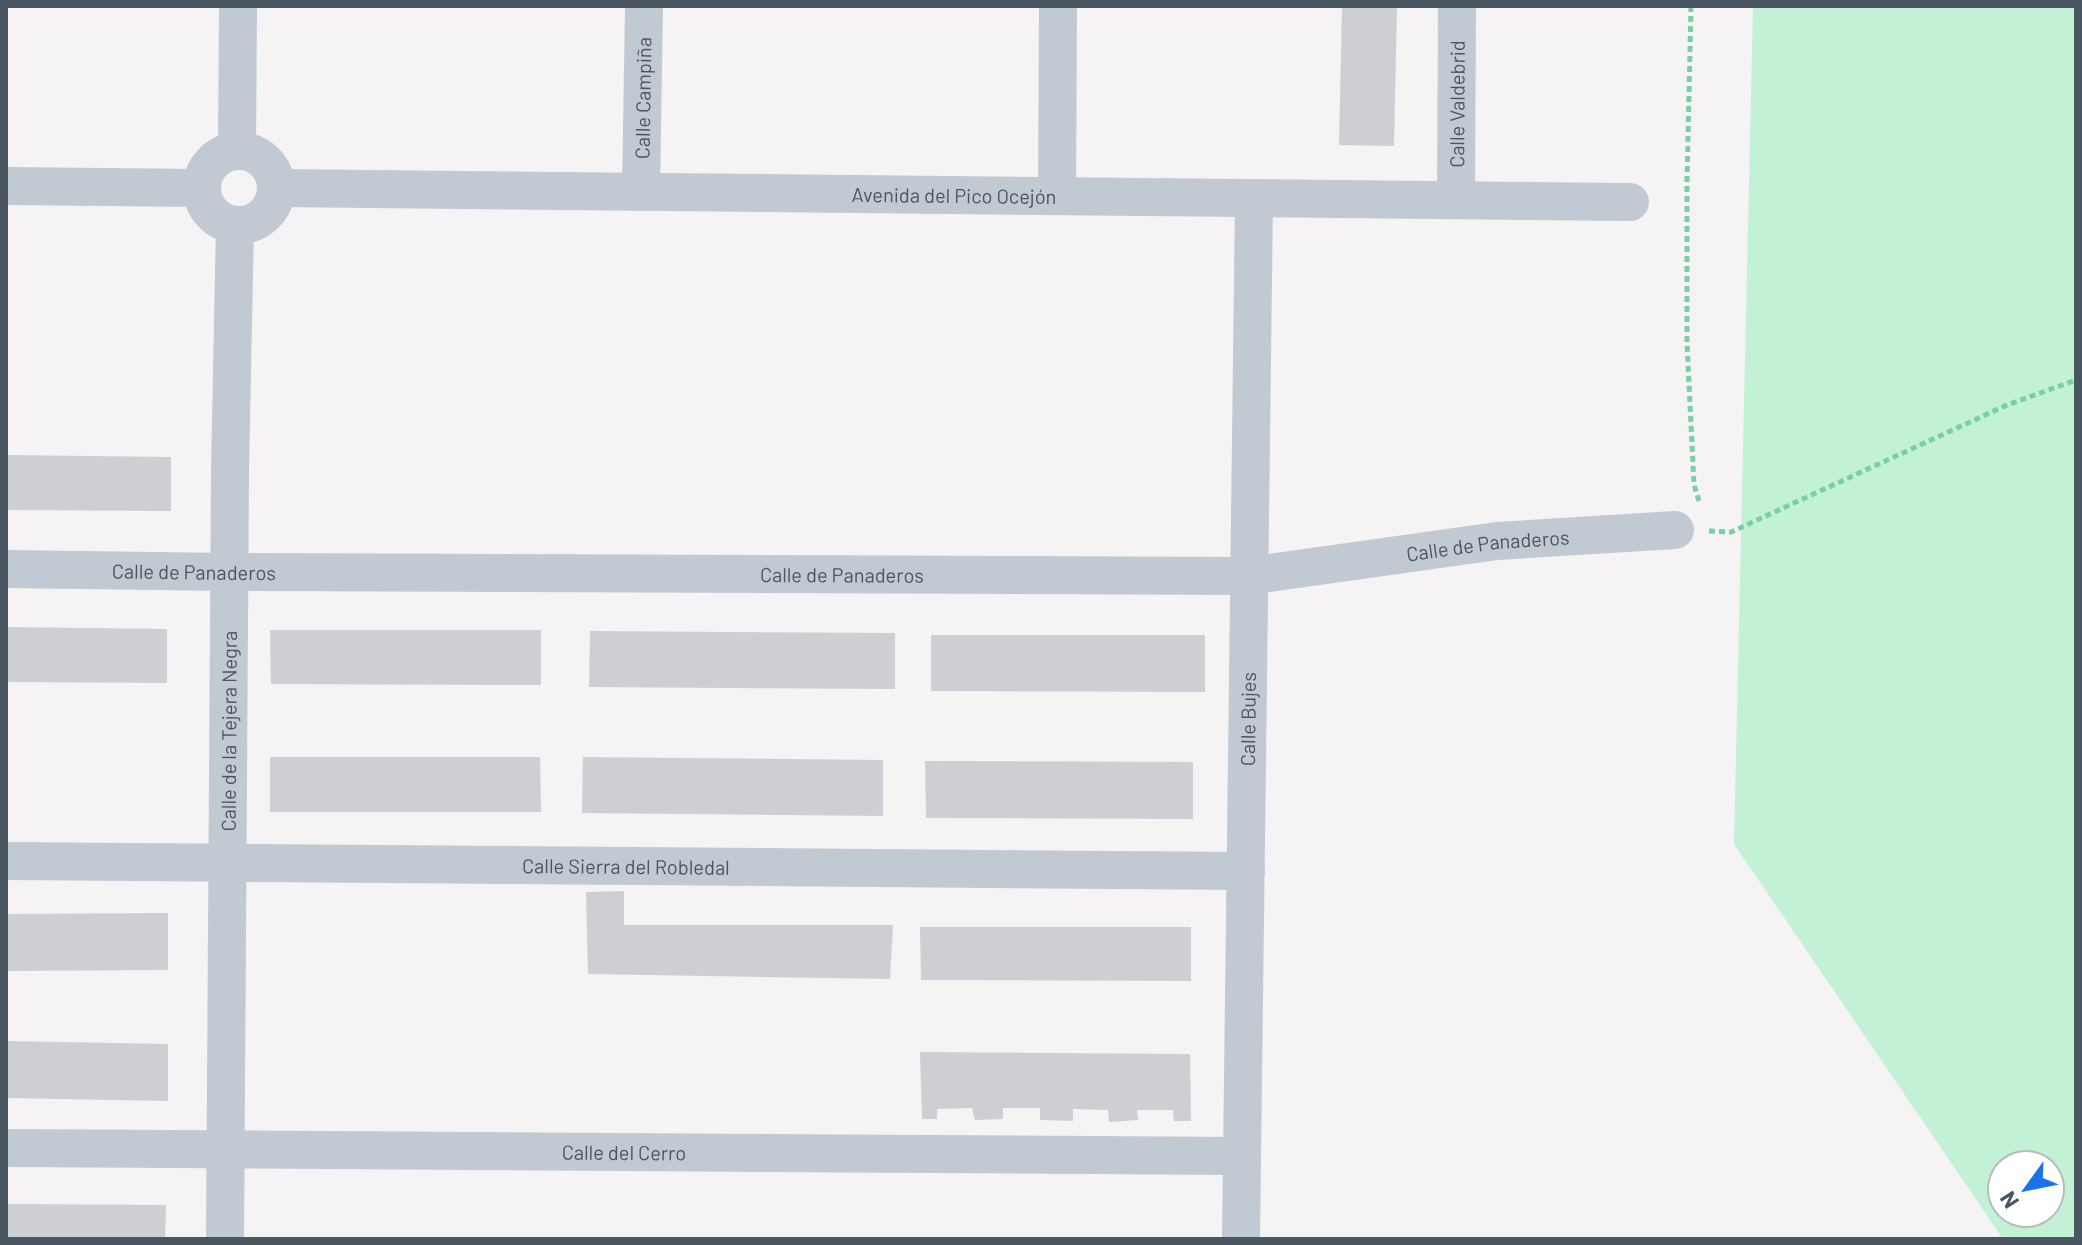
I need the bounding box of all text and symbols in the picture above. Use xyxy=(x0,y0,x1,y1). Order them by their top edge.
street label: Calle Campiña xyxy=(630,37,655,159)
street label: Calle Valdebrid xyxy=(1444,40,1469,168)
street label: Avenida del Pico Ocejón xyxy=(851,182,1056,208)
street label: Calle de Panaderos xyxy=(1405,525,1570,566)
street label: Calle de Panaderos xyxy=(112,558,276,584)
street label: Calle de Panaderos xyxy=(760,562,924,587)
street label: Calle de la Tejera Negra xyxy=(216,631,241,831)
street label: Calle Bujes xyxy=(1235,672,1260,766)
street label: Calle Sierra del Robledal xyxy=(522,853,730,879)
street label: Calle del Cerro xyxy=(562,1140,686,1164)
north arrow xyxy=(1986,1149,2066,1229)
text: N xyxy=(1993,1187,2023,1214)

